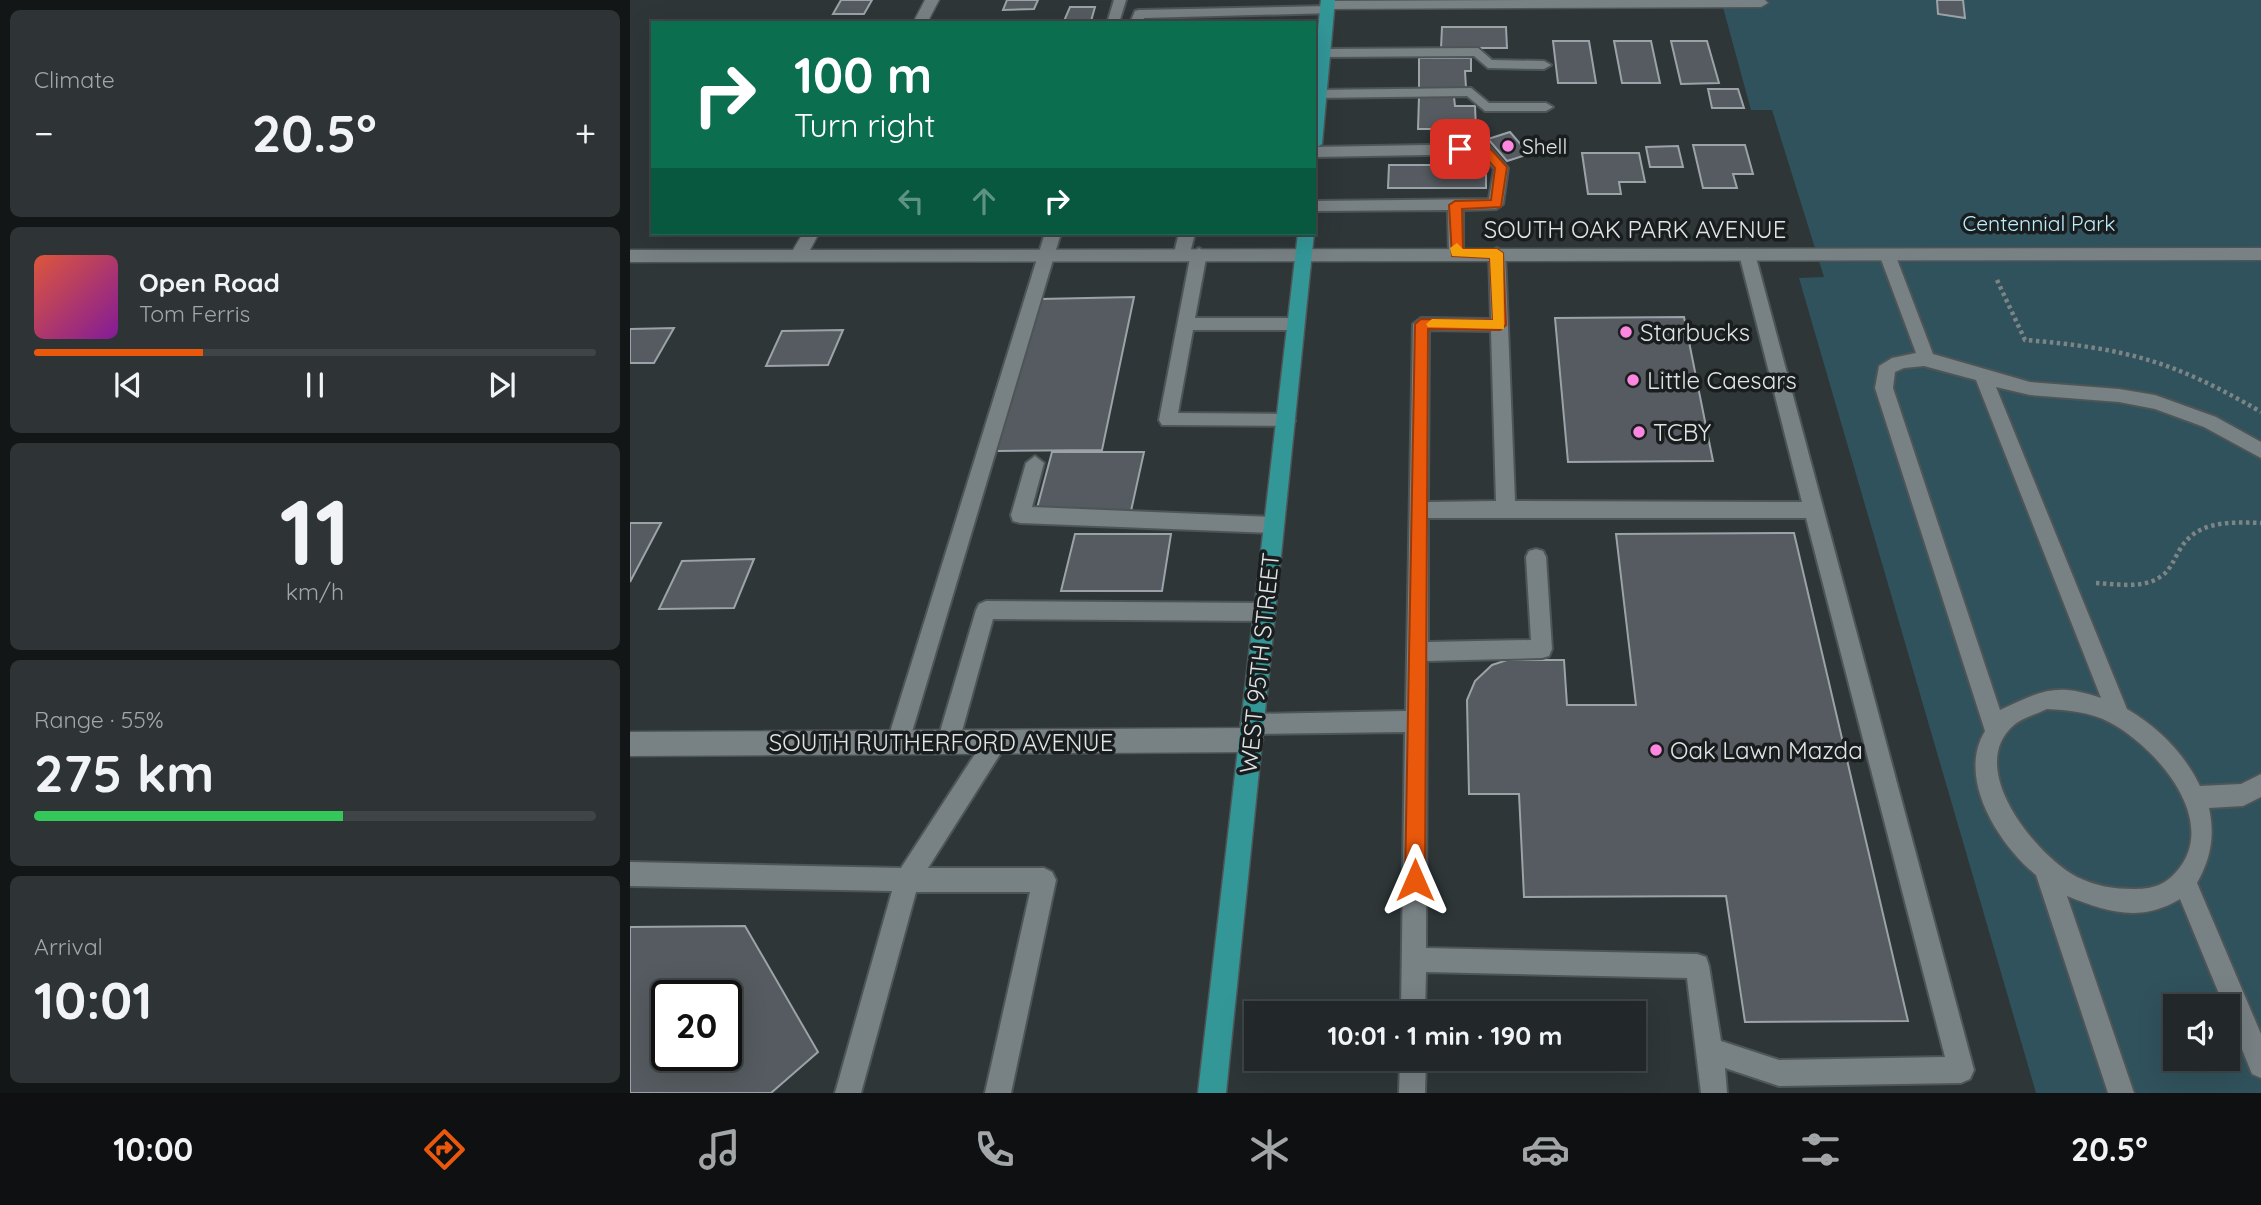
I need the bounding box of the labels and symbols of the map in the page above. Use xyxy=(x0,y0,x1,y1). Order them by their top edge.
pin xyxy=(1430,119,1490,179)
place label: Shell xyxy=(1522,133,1567,159)
marker: Shell xyxy=(1500,138,1516,154)
park label: Centennial Park xyxy=(1962,210,2116,236)
street label: SOUTH OAK PARK AVENUE xyxy=(1484,214,1786,244)
place label: Starbucks xyxy=(1640,317,1750,347)
marker: Starbucks xyxy=(1618,324,1634,340)
place label: Little Caesars xyxy=(1647,365,1797,395)
marker: Little Caesars xyxy=(1625,372,1641,388)
place label: TCBY xyxy=(1653,417,1711,447)
marker: TCBY xyxy=(1631,424,1647,440)
street label: WEST 95TH STREET xyxy=(1232,551,1286,775)
street label: SOUTH RUTHERFORD AVENUE xyxy=(769,727,1113,757)
place label: Oak Lawn Mazda xyxy=(1670,735,1863,765)
marker: Oak Lawn Mazda xyxy=(1648,742,1664,758)
position arrow xyxy=(1378,843,1452,917)
speed limit sign: 20 xyxy=(651,980,742,1071)

